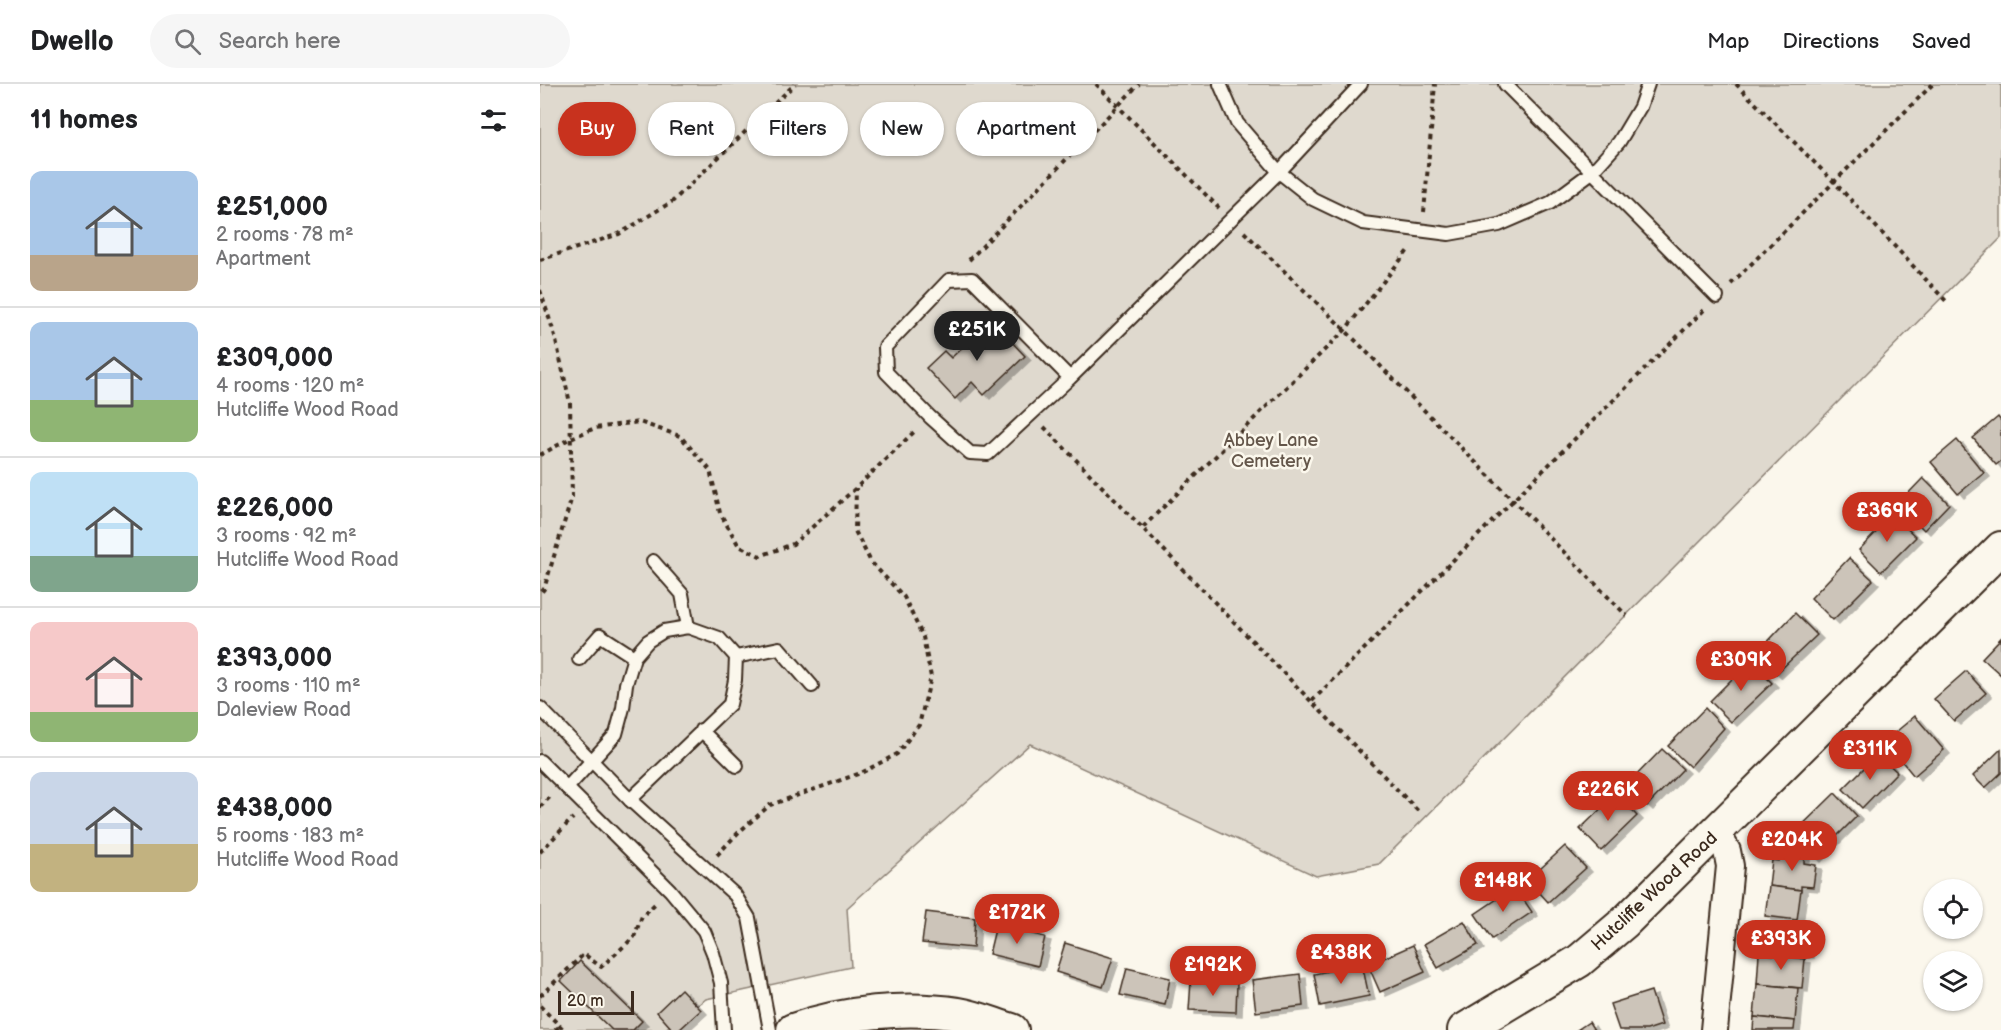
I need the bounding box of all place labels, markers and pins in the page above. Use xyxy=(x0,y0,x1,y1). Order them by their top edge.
pin: £251K xyxy=(935,311,1019,362)
pin: £369K xyxy=(1845,492,1929,543)
pin: £309K xyxy=(1699,641,1783,692)
pin: £311K xyxy=(1828,730,1912,781)
pin: £226K xyxy=(1566,771,1650,822)
pin: £204K xyxy=(1750,821,1834,872)
pin: £148K xyxy=(1461,862,1545,913)
pin: £172K xyxy=(975,894,1059,945)
pin: £393K xyxy=(1739,920,1823,971)
pin: £438K xyxy=(1299,934,1383,985)
pin: £192K xyxy=(1171,946,1255,997)

